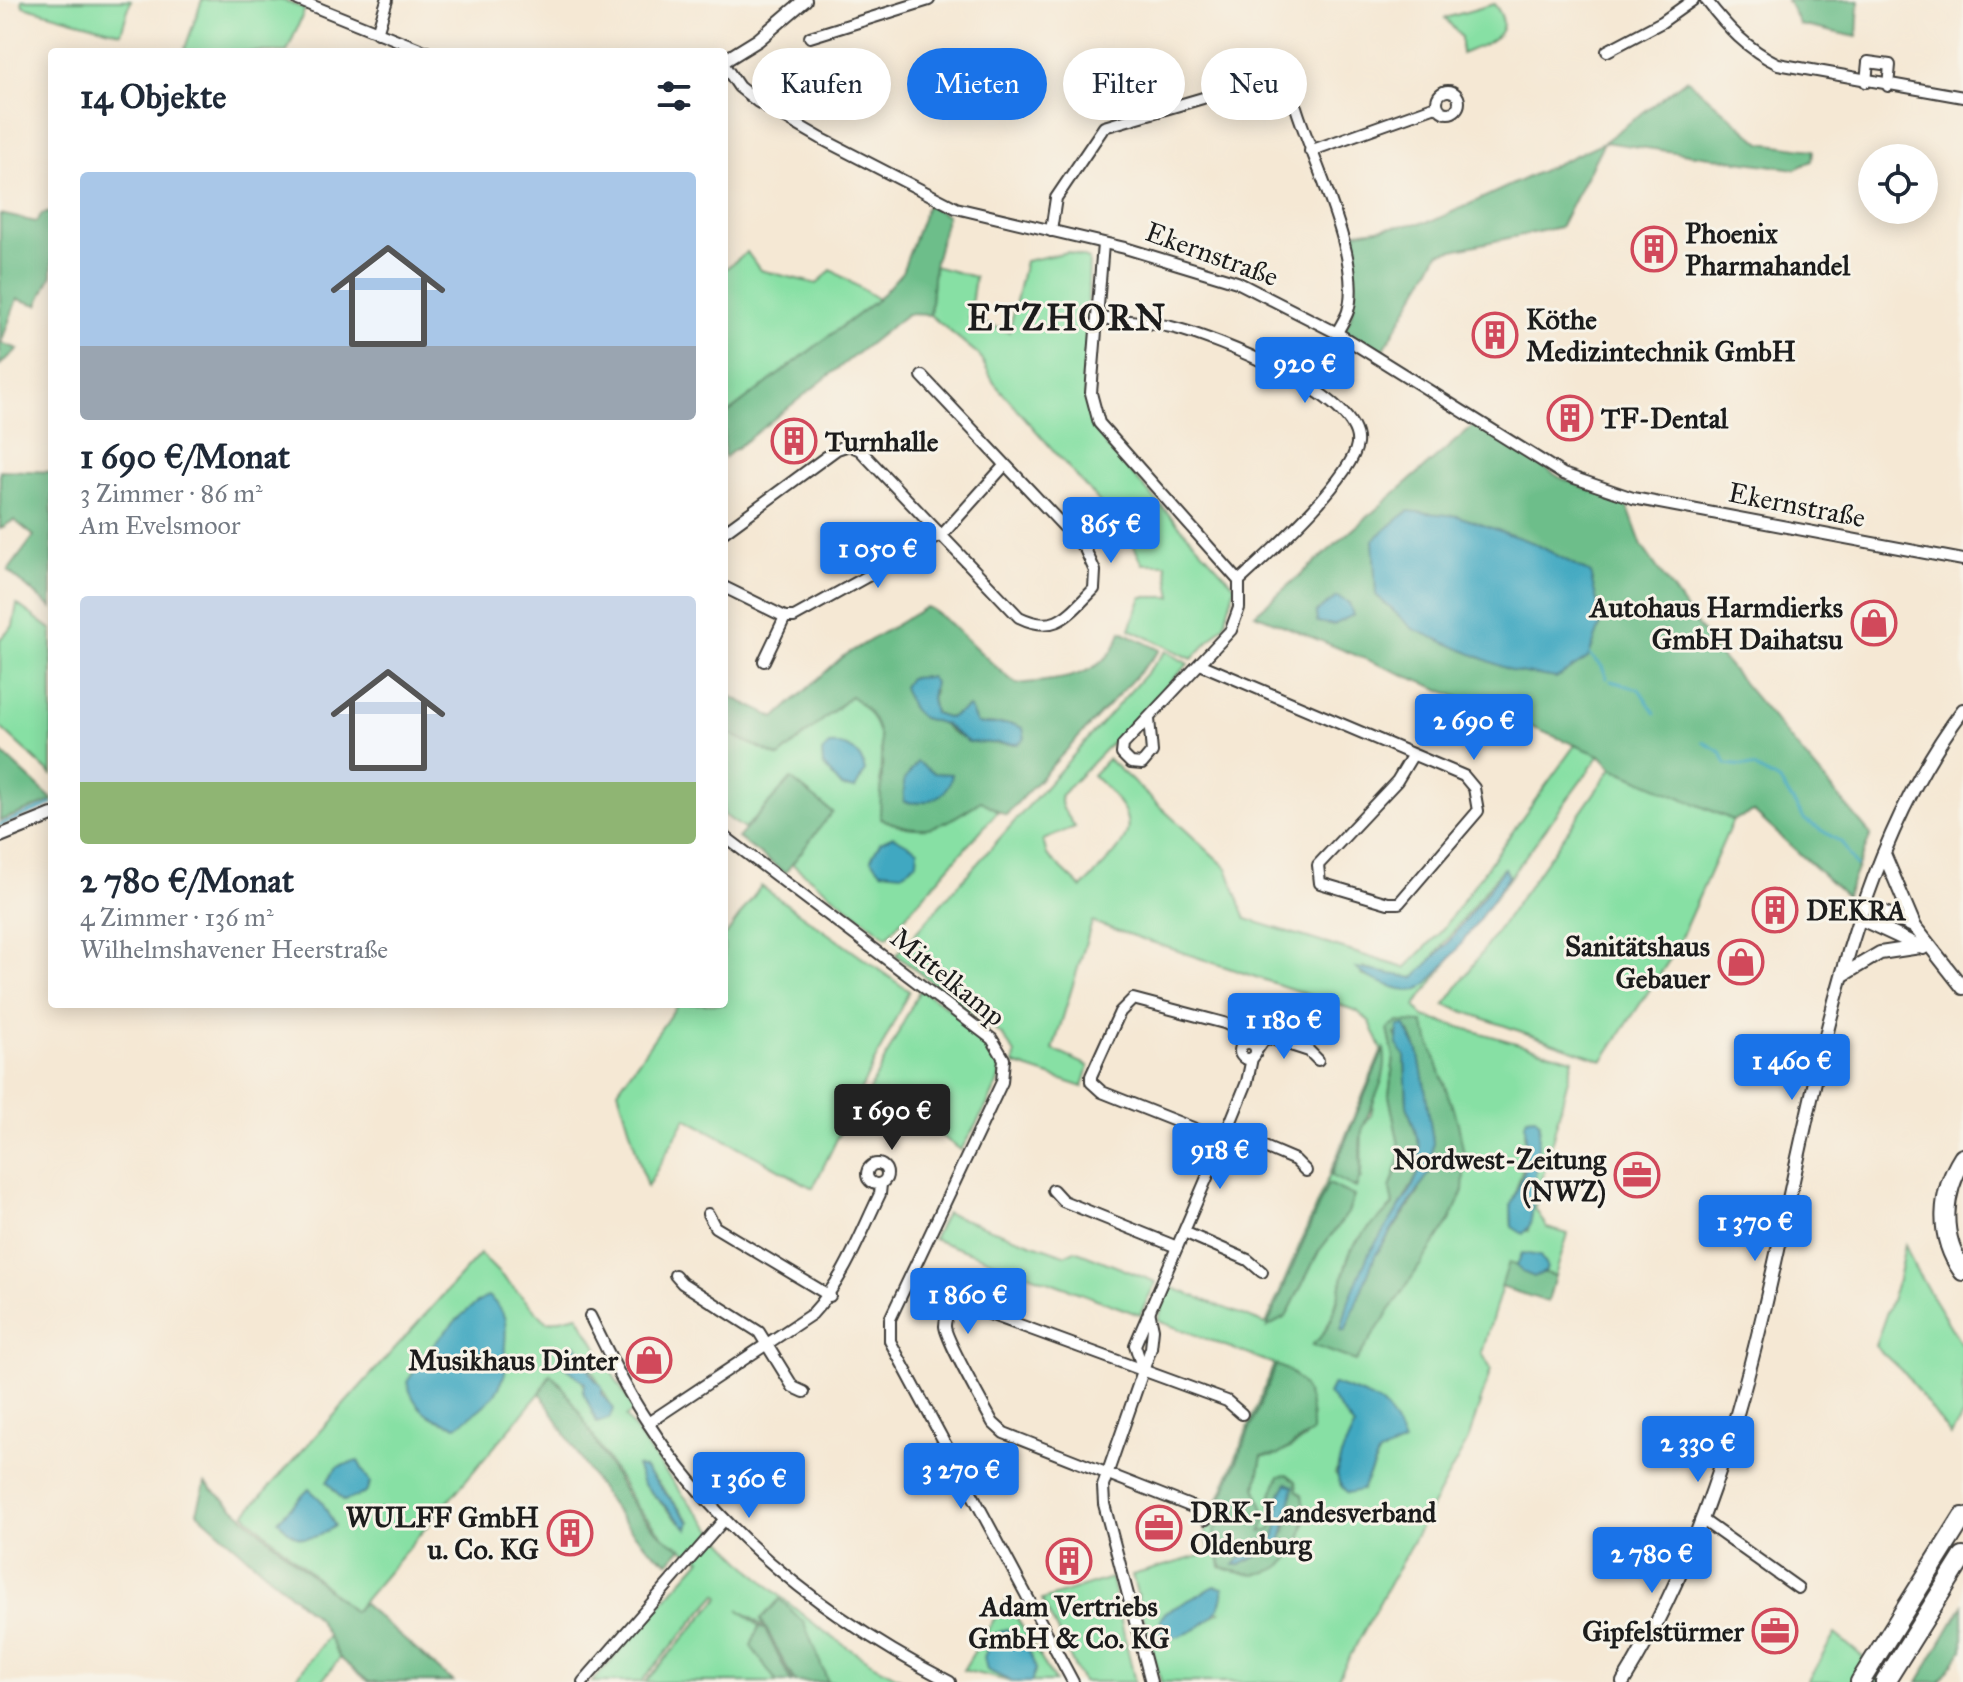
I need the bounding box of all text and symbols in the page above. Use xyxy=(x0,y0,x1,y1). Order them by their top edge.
chip: Kaufen xyxy=(752,48,891,120)
chip: Mieten xyxy=(907,48,1047,120)
chip: Filter xyxy=(1063,48,1185,120)
chip: Neu xyxy=(1201,48,1307,120)
icon: filters xyxy=(652,74,696,118)
text: 14 Objekte xyxy=(80,76,226,117)
map controls xyxy=(1858,144,1938,224)
button: locate xyxy=(1858,144,1938,224)
street label: Ekernstraße xyxy=(1141,214,1283,294)
place label: Phoenix Pharmahandel xyxy=(1685,216,1851,283)
icon: home xyxy=(316,224,460,368)
building icon: Phoenix Pharmahandel xyxy=(1630,225,1678,273)
district label: ETZHORN xyxy=(967,296,1167,340)
place label: Köthe Medizintechnik GmbH xyxy=(1526,302,1796,369)
building icon: Köthe Medizintechnik GmbH xyxy=(1471,311,1519,359)
pin: 920 € xyxy=(1249,337,1361,405)
text: 920 € xyxy=(1273,347,1337,379)
building icon: TF-Dental xyxy=(1546,394,1594,442)
place label: TF-Dental xyxy=(1601,401,1729,436)
building icon: Turnhalle xyxy=(770,417,818,465)
place label: Turnhalle xyxy=(825,424,939,459)
text: 1 690 €/Monat xyxy=(80,436,290,477)
street label: Ekernstraße xyxy=(1726,475,1868,535)
text: 3 Zimmer · 86 m² xyxy=(80,477,263,509)
pin: 865 € xyxy=(1055,497,1167,565)
text: 865 € xyxy=(1081,507,1141,539)
text: Am Evelsmoor xyxy=(80,509,241,541)
pin: 1 050 € xyxy=(804,522,952,590)
text: 1 050 € xyxy=(838,532,918,564)
place label: Autohaus Harmdierks GmbH Daihatsu xyxy=(1588,590,1843,657)
shop icon: Autohaus Harmdierks GmbH Daihatsu xyxy=(1850,599,1898,647)
icon: home xyxy=(316,648,460,792)
pin: 2 690 € xyxy=(1400,694,1548,762)
text: 2 690 € xyxy=(1433,704,1515,736)
text: 2 780 €/Monat xyxy=(80,860,294,901)
building icon: DEKRA xyxy=(1751,886,1799,934)
place label: DEKRA xyxy=(1806,893,1907,928)
text: 4 Zimmer · 136 m² xyxy=(80,901,274,933)
street label: Mittelkamp xyxy=(883,920,1013,1034)
place label: Sanitätshaus Gebauer xyxy=(1565,929,1710,996)
text: Wilhelmshavener Heerstraße xyxy=(80,933,388,965)
shop icon: Sanitätshaus Gebauer xyxy=(1717,938,1765,986)
pin: 1 180 € xyxy=(1210,993,1358,1061)
text: 1 180 € xyxy=(1246,1003,1322,1035)
pin: 1 460 € xyxy=(1718,1034,1866,1102)
text: 1 460 € xyxy=(1752,1044,1832,1076)
pin: 1 690 € xyxy=(818,1084,966,1152)
text: 1 690 € xyxy=(852,1094,932,1126)
pin: 918 € xyxy=(1164,1123,1276,1191)
text: 918 € xyxy=(1190,1133,1250,1165)
place label: Nordwest-Zeitung (NWZ) xyxy=(1393,1142,1607,1209)
office icon: Nordwest-Zeitung (NWZ) xyxy=(1613,1151,1661,1199)
pin: 1 370 € xyxy=(1681,1195,1829,1263)
text: 1 370 € xyxy=(1717,1205,1793,1237)
pin: 1 860 € xyxy=(894,1268,1042,1336)
text: 1 860 € xyxy=(928,1278,1008,1310)
shop icon: Musikhaus Dinter xyxy=(625,1336,673,1384)
place label: Musikhaus Dinter xyxy=(408,1343,618,1378)
pin: 2 330 € xyxy=(1624,1416,1772,1484)
text: 2 330 € xyxy=(1660,1426,1736,1458)
pin: 3 270 € xyxy=(887,1443,1035,1511)
pin: 1 360 € xyxy=(675,1452,823,1520)
text: 3 270 € xyxy=(922,1453,1000,1485)
text: 1 360 € xyxy=(711,1462,787,1494)
place label: DRK-Landesverband Oldenburg xyxy=(1190,1495,1437,1562)
place label: WULFF GmbH u. Co. KG xyxy=(346,1500,540,1567)
office icon: DRK-Landesverband Oldenburg xyxy=(1135,1504,1183,1552)
building icon: WULFF GmbH u. Co. KG xyxy=(546,1509,594,1557)
pin: 2 780 € xyxy=(1578,1527,1726,1595)
building icon: Adam Vertriebs GmbH & Co. KG xyxy=(1045,1537,1093,1585)
text: 2 780 € xyxy=(1611,1537,1693,1569)
place label: Adam Vertriebs GmbH & Co. KG xyxy=(968,1589,1170,1656)
office icon: Gipfelstürmer xyxy=(1751,1607,1799,1655)
place label: Gipfelstürmer xyxy=(1582,1614,1744,1649)

